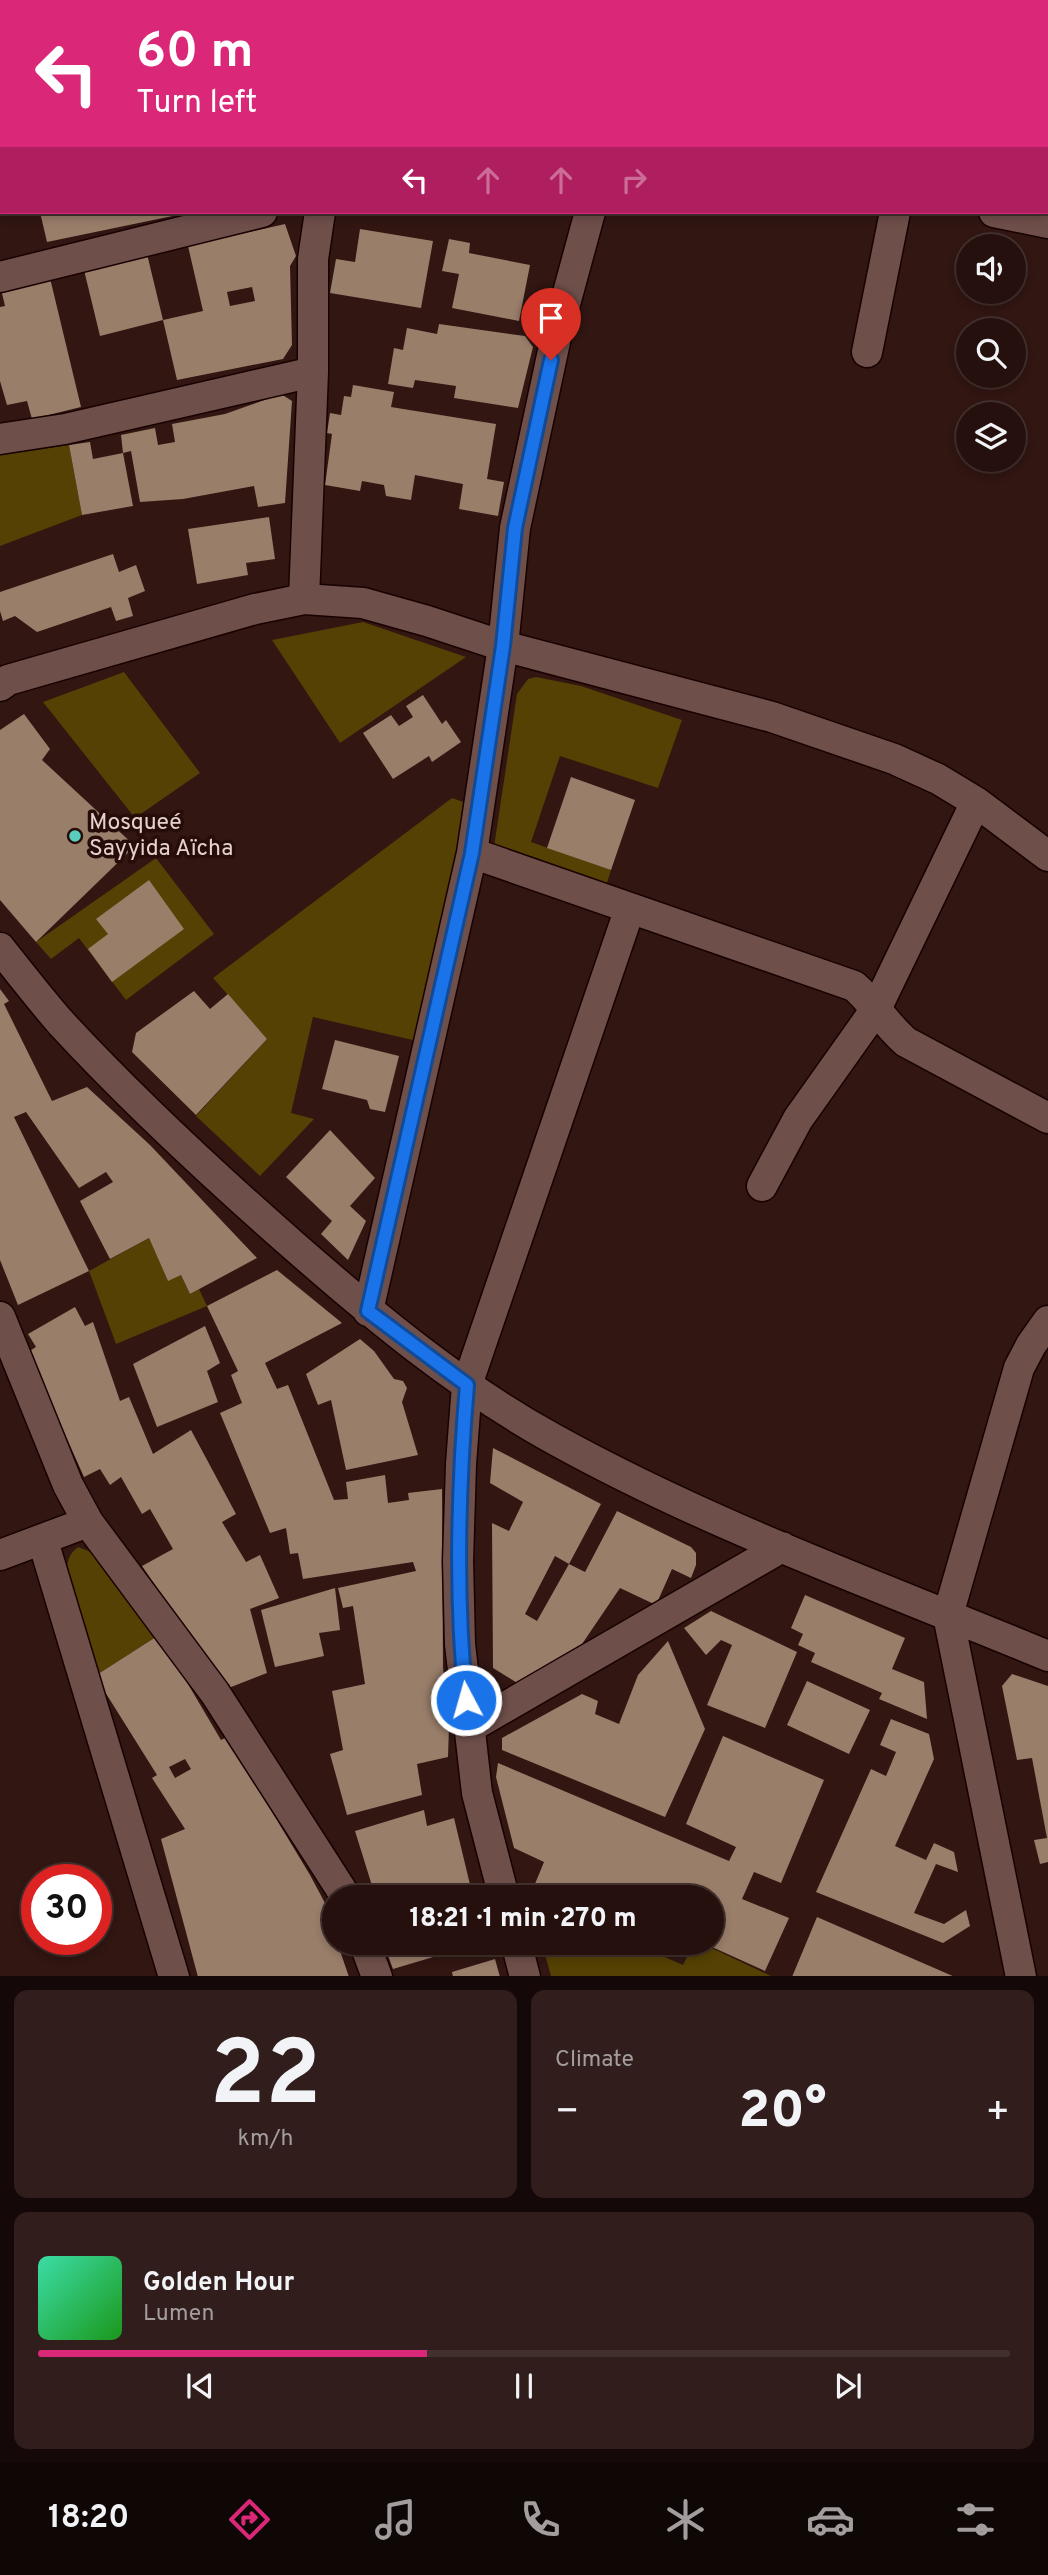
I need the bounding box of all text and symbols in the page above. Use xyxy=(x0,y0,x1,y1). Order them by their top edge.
text: 60 m xyxy=(136,23,254,85)
icon: left xyxy=(21,28,112,119)
text: Turn left xyxy=(136,84,257,124)
icon: left xyxy=(396,161,434,199)
icon: ahead xyxy=(469,161,507,199)
icon: ahead xyxy=(542,161,580,199)
icon: right xyxy=(615,161,653,199)
map controls xyxy=(956,234,1026,472)
button: sound xyxy=(956,234,1026,304)
pin xyxy=(521,288,581,360)
icon: arrive xyxy=(532,299,570,337)
button: search xyxy=(956,318,1026,388)
button: layers xyxy=(956,402,1026,472)
place label: Mosqueé Sayyida Aïcha xyxy=(89,809,233,864)
marker: Mosqueé Sayyida Aïcha xyxy=(67,828,83,844)
position arrow xyxy=(429,1663,503,1737)
speed limit sign: 30 xyxy=(21,1864,112,1955)
text: 18:21 · 1 min · 270 m xyxy=(409,1903,637,1936)
text: 22 xyxy=(210,2022,321,2137)
text: Climate xyxy=(555,2046,634,2075)
text: 20° xyxy=(738,2080,827,2146)
text: − xyxy=(555,2089,580,2138)
text: + xyxy=(985,2089,1010,2138)
text: km/h xyxy=(238,2125,293,2154)
text: Golden Hour xyxy=(143,2267,294,2300)
text: Lumen xyxy=(143,2300,214,2329)
icon: previous xyxy=(181,2367,219,2405)
icon: pause xyxy=(505,2367,543,2405)
icon: next xyxy=(829,2367,867,2405)
icon: directions xyxy=(225,2495,274,2544)
icon: music xyxy=(371,2495,420,2544)
icon: phone xyxy=(516,2495,565,2544)
icon: climate xyxy=(661,2495,710,2544)
icon: car xyxy=(806,2495,855,2544)
icon: filters xyxy=(951,2495,1000,2544)
text: 18:20 xyxy=(48,2499,129,2539)

